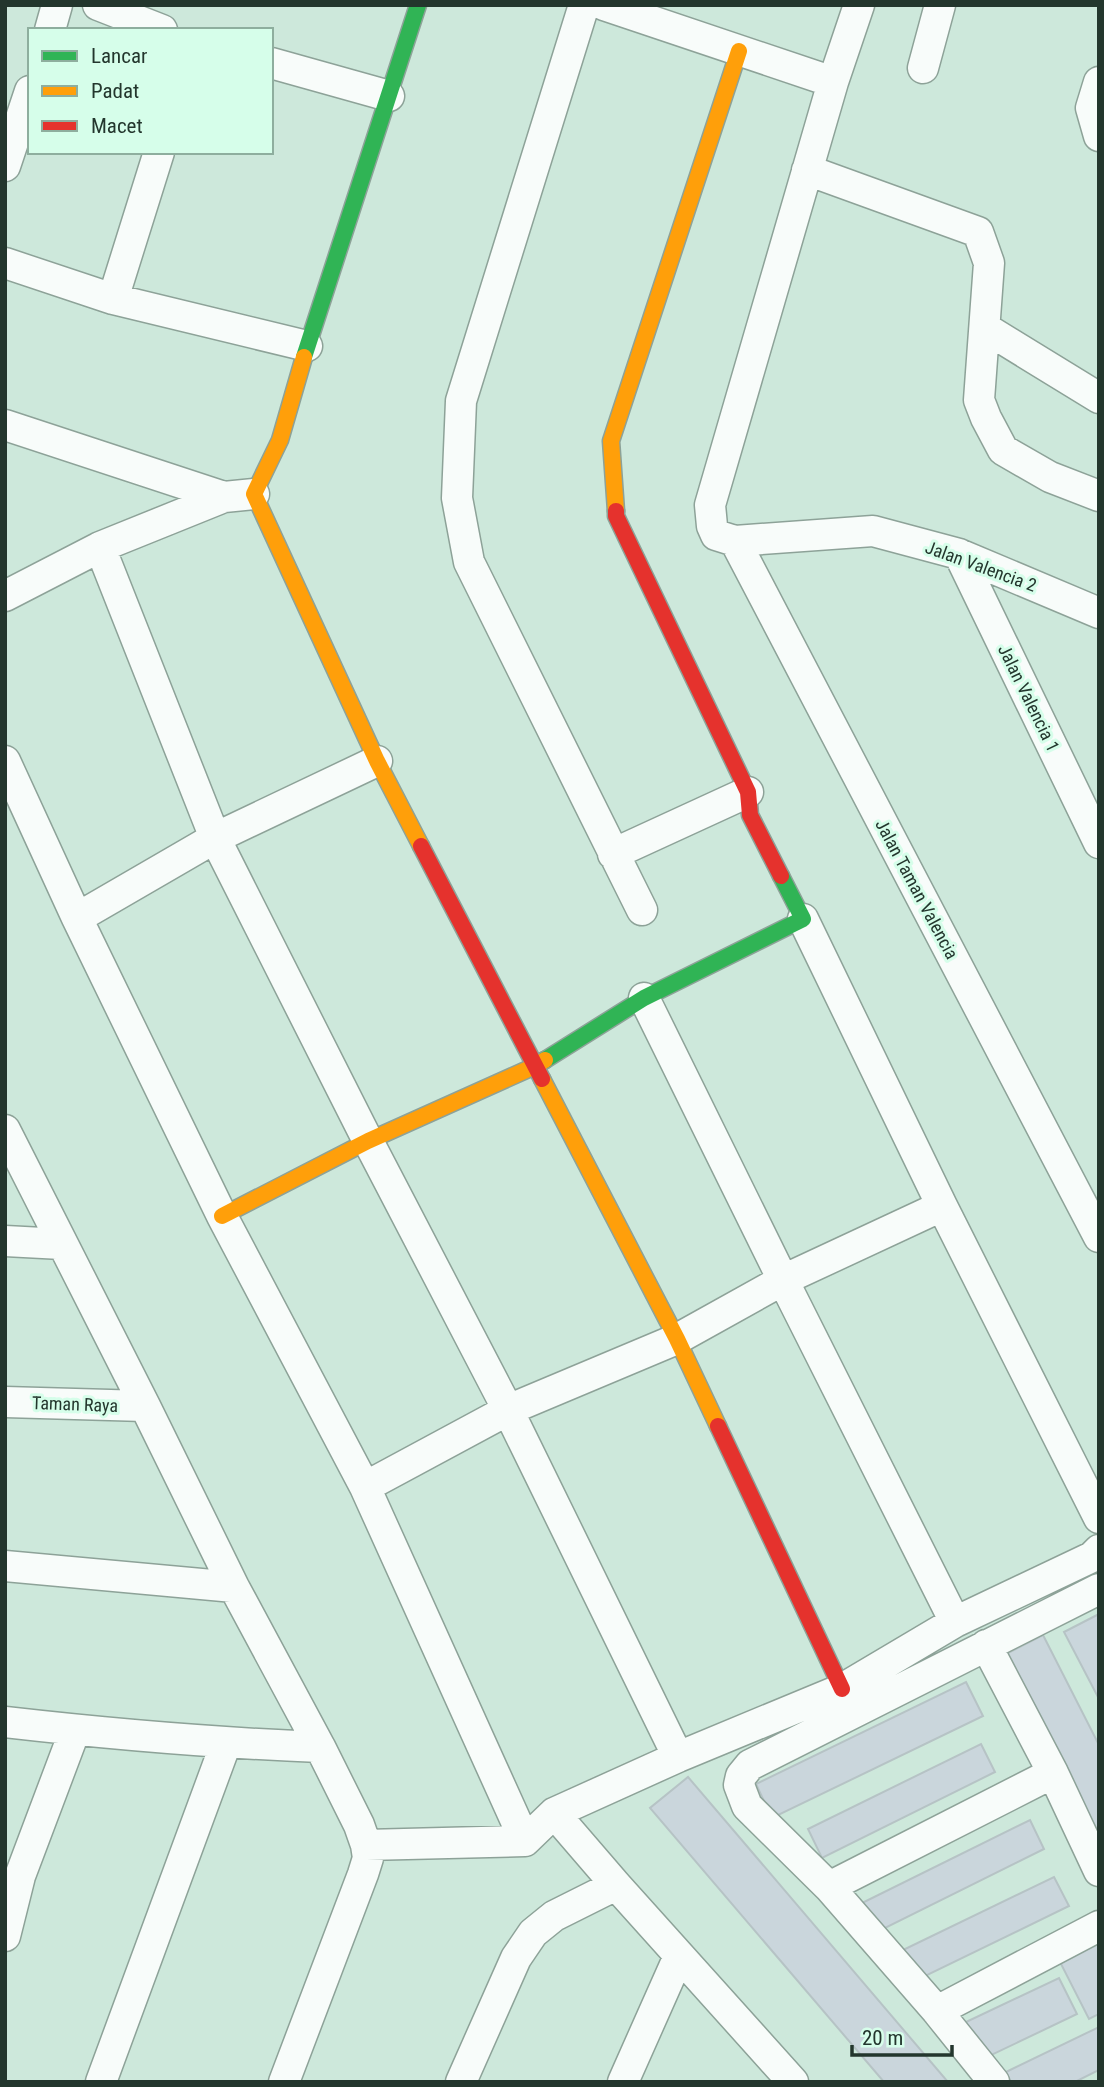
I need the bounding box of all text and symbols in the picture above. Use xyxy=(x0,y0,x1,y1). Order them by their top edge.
legend xyxy=(28,28,273,154)
text: Lancar xyxy=(91,44,147,68)
text: Padat xyxy=(91,79,139,103)
text: Macet xyxy=(91,114,143,138)
street label: Jalan Valencia 2 xyxy=(923,536,1039,596)
street label: Jalan Valencia 1 xyxy=(994,641,1064,755)
street label: Jalan Taman Valencia xyxy=(871,816,963,962)
street label: Taman Raya xyxy=(32,1392,118,1416)
scale bar xyxy=(852,2014,952,2058)
text: 20 m xyxy=(862,2026,903,2050)

